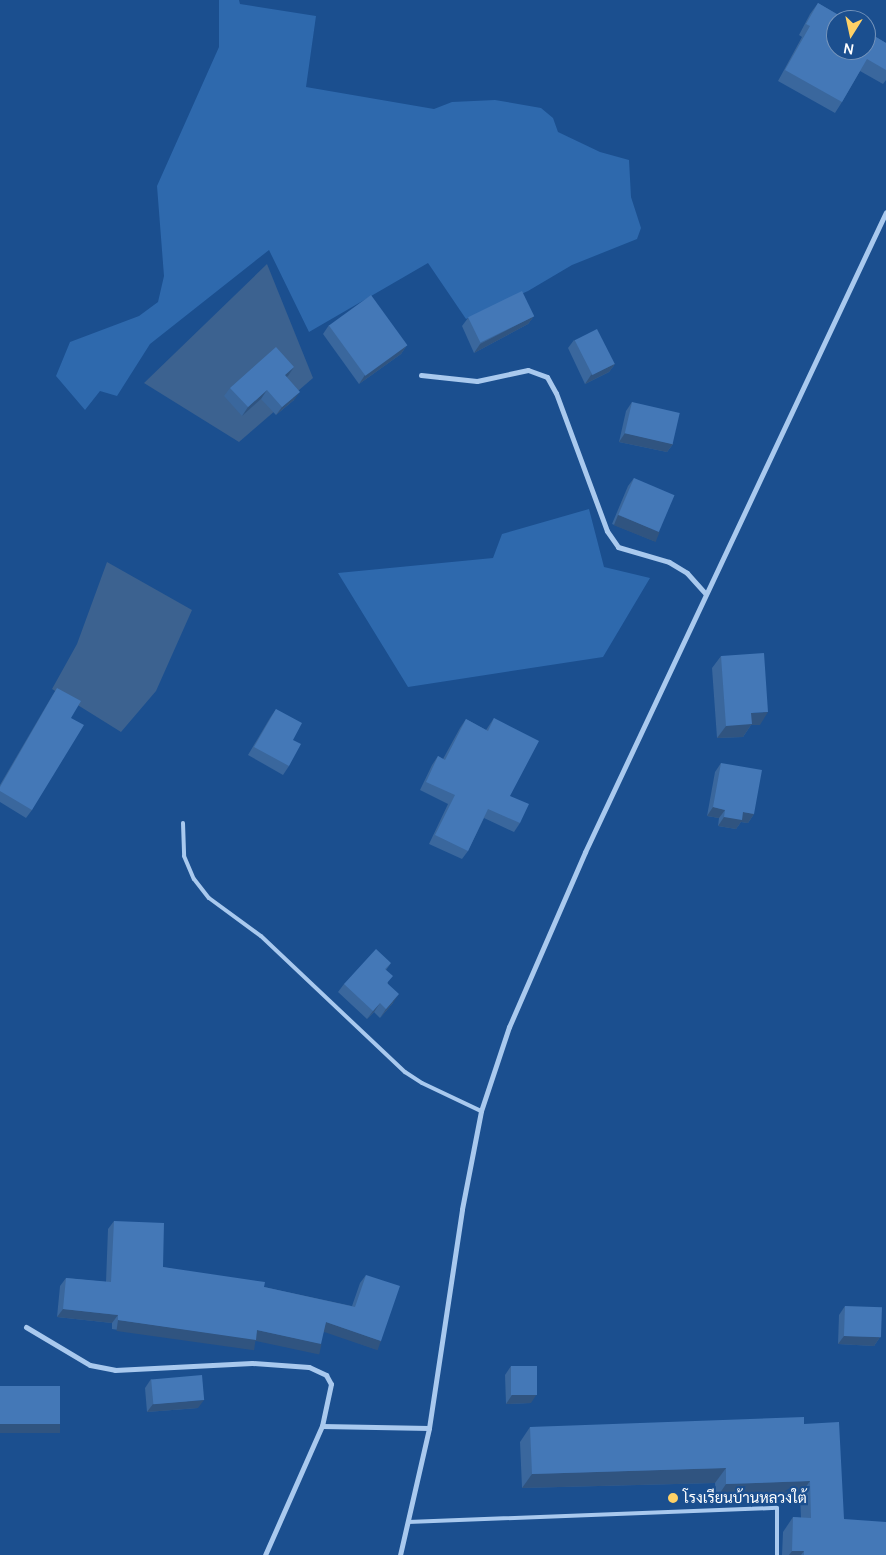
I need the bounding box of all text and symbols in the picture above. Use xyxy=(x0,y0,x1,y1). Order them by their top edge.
north arrow xyxy=(826,10,876,60)
text: N xyxy=(842,39,855,60)
place label: โรงเรียนบ้านหลวงใต้ xyxy=(683,1489,807,1507)
marker: โรงเรียนบ้านหลวงใต้ xyxy=(667,1492,679,1504)

